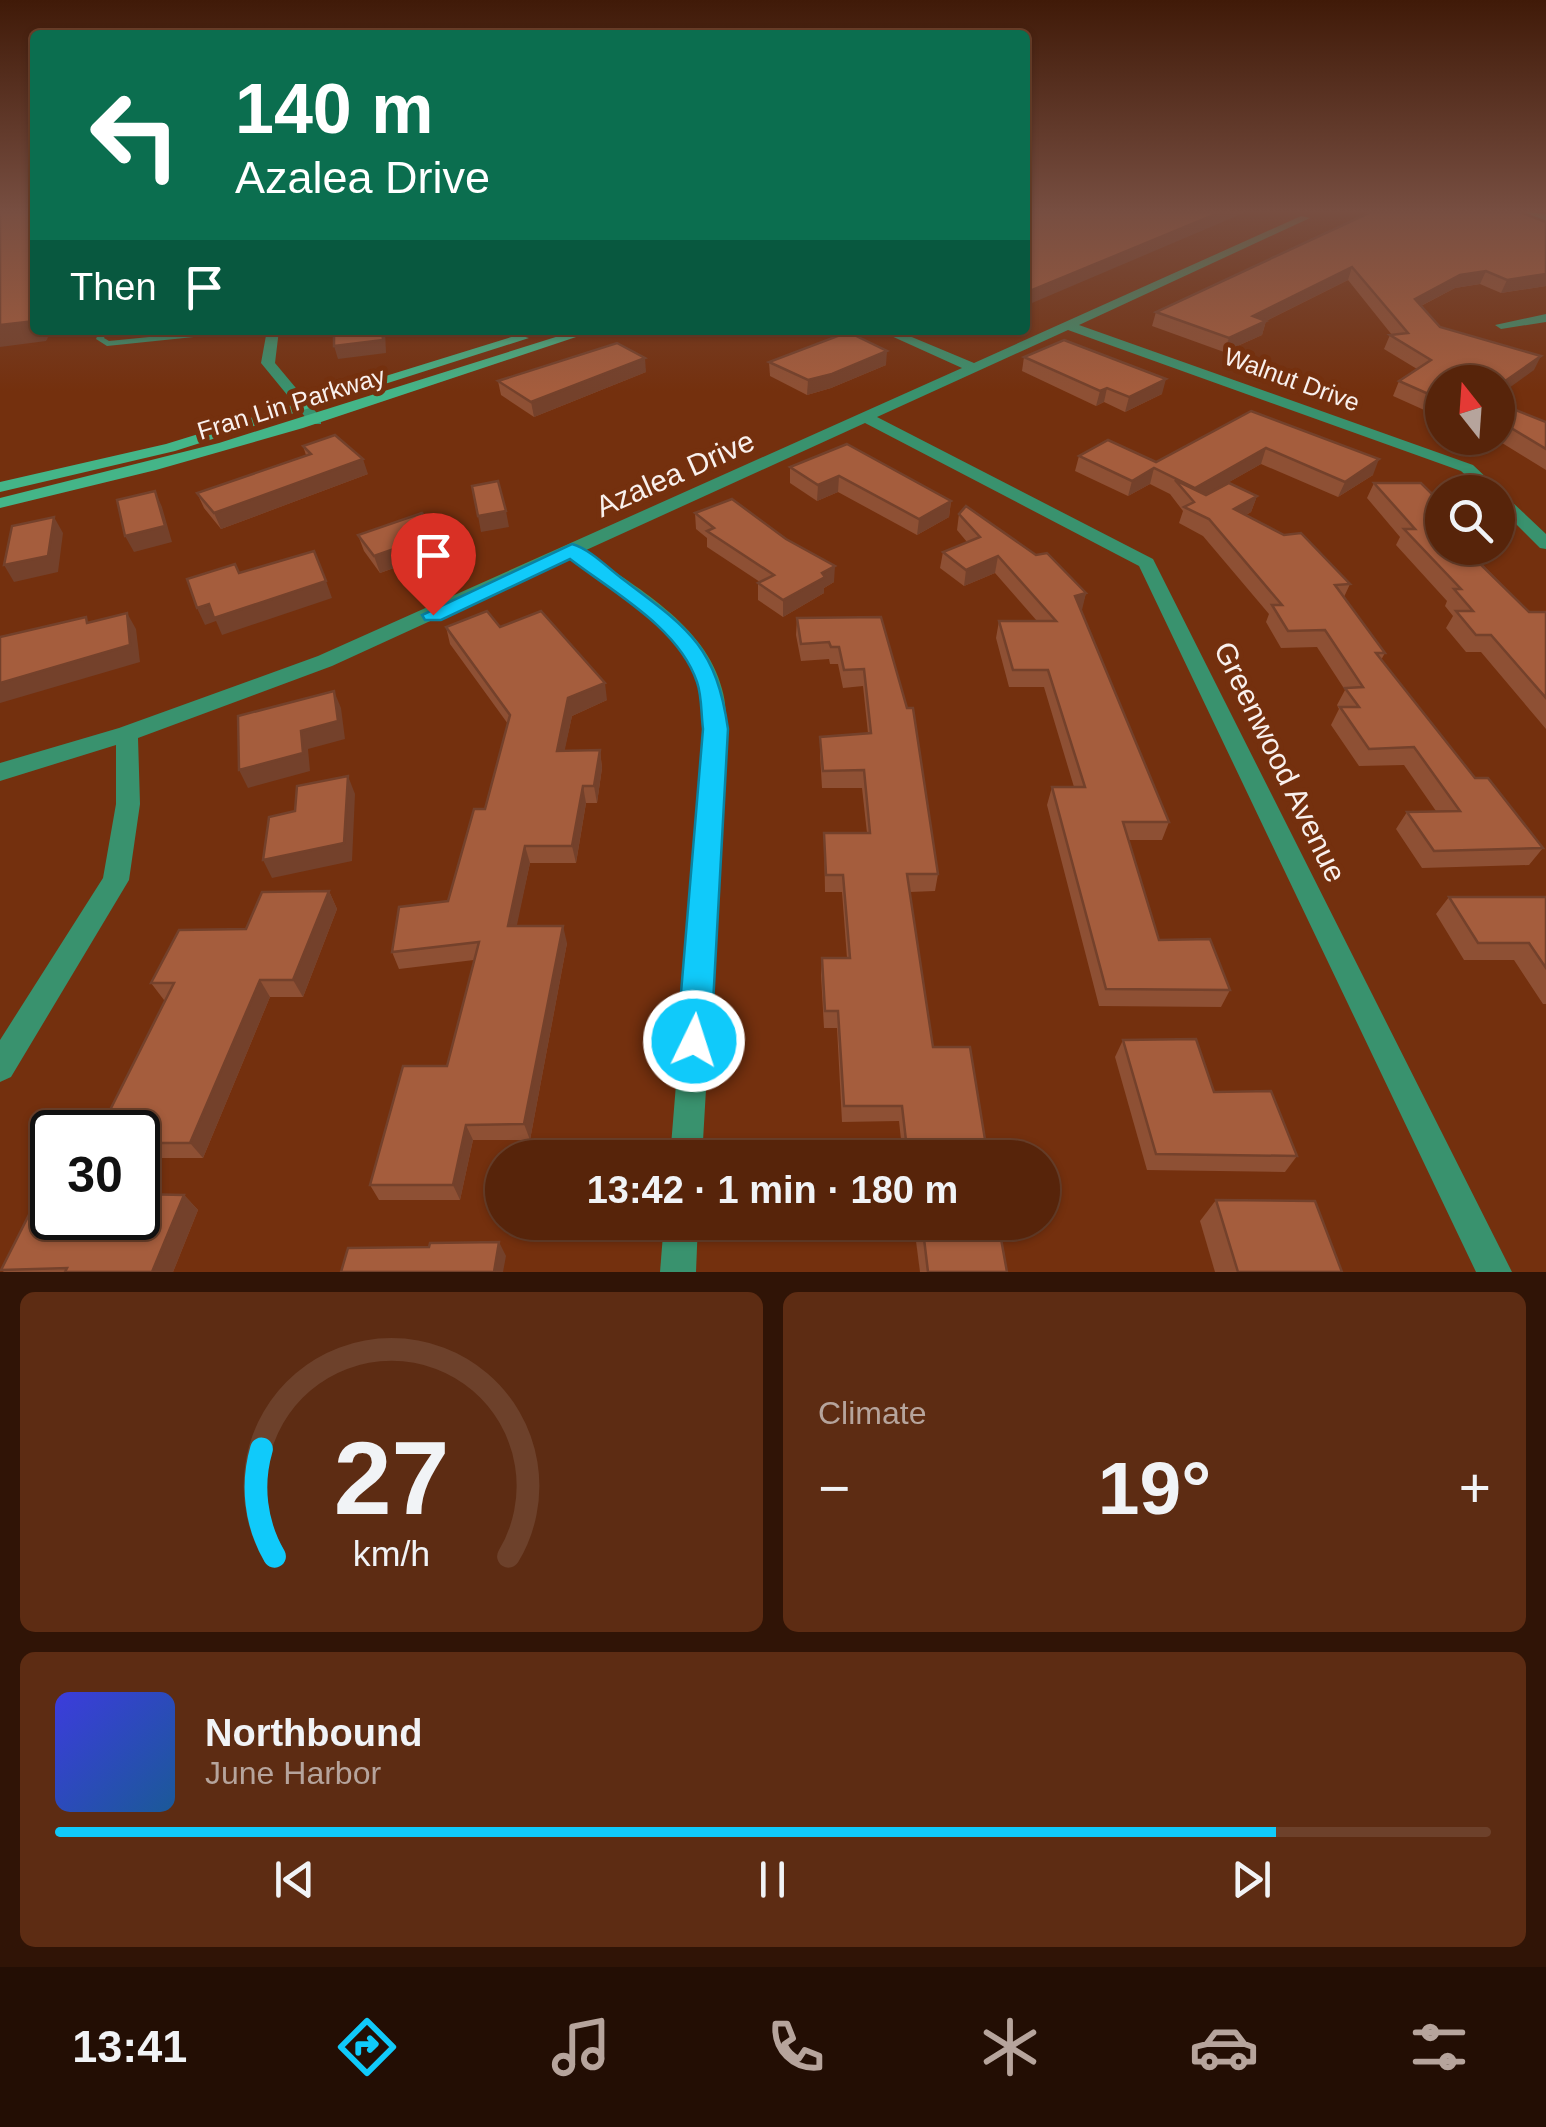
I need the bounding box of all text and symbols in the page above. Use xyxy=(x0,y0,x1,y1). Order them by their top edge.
icon: left xyxy=(70,70,200,200)
text: 140 m xyxy=(235,70,433,148)
text: Azalea Drive xyxy=(235,152,490,203)
icon: arrive xyxy=(177,260,232,315)
text: Then xyxy=(70,266,157,308)
street label: Walnut Drive xyxy=(1220,342,1364,416)
street label: Fran Lin Parkway xyxy=(194,361,389,445)
north arrow xyxy=(1425,365,1515,455)
map controls xyxy=(1425,365,1515,565)
street label: Azalea Drive xyxy=(590,424,759,523)
button: search xyxy=(1425,475,1515,565)
pin xyxy=(391,513,476,616)
icon: arrive xyxy=(406,528,461,583)
street label: Greenwood Avenue xyxy=(1208,636,1353,887)
position arrow xyxy=(642,989,746,1093)
speed limit sign: 30 xyxy=(30,1110,160,1240)
text: 13:42 · 1 min · 180 m xyxy=(587,1169,958,1211)
text: Climate xyxy=(818,1395,926,1431)
text: 27 xyxy=(334,1420,449,1536)
text: 19° xyxy=(1098,1446,1211,1530)
text: − xyxy=(818,1457,850,1519)
text: + xyxy=(1459,1457,1491,1519)
text: km/h xyxy=(353,1534,430,1574)
text: Northbound xyxy=(205,1712,422,1754)
text: June Harbor xyxy=(205,1755,381,1791)
icon: previous xyxy=(267,1852,322,1907)
icon: pause xyxy=(745,1852,800,1907)
icon: next xyxy=(1224,1852,1279,1907)
icon: directions xyxy=(332,2012,402,2082)
icon: music xyxy=(546,2012,616,2082)
icon: phone xyxy=(761,2012,831,2082)
icon: climate xyxy=(975,2012,1045,2082)
icon: car xyxy=(1189,2012,1259,2082)
icon: filters xyxy=(1404,2012,1474,2082)
text: 13:41 xyxy=(72,2021,187,2072)

